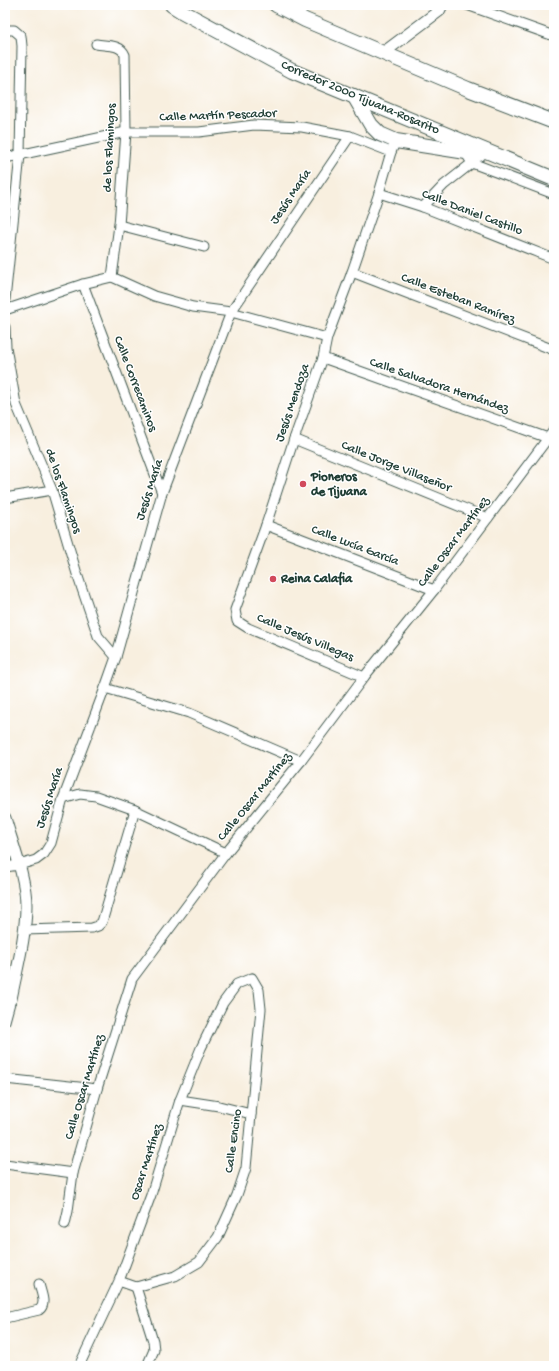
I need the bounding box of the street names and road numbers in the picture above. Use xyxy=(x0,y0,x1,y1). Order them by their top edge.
street label: Corredor 2000 Tijuana-Rosarito xyxy=(278,58,442,138)
street label: de los Flamingos xyxy=(100,102,120,193)
street label: Calle Martín Pescador xyxy=(159,106,278,126)
street label: Jesús María xyxy=(267,166,315,227)
street label: Calle Daniel Castillo xyxy=(419,187,525,239)
street label: Calle Esteban Ramírez xyxy=(399,270,518,328)
street label: Calle Correcaminos xyxy=(110,334,161,435)
street label: Calle Salvadora Hernández xyxy=(367,355,512,417)
street label: Jesús Mendoza xyxy=(273,361,314,444)
street label: Calle Jorge Villaseñor xyxy=(339,438,454,496)
street label: de los Flamingos xyxy=(41,447,85,537)
street label: Jesús María xyxy=(133,457,167,522)
street label: Calle Oscar Martínez xyxy=(415,493,494,590)
street label: Calle Lucía García xyxy=(309,522,402,570)
street label: Calle Jesús Villegas xyxy=(254,611,357,666)
street label: Calle Oscar Martínez xyxy=(215,749,296,844)
street label: Jesús María xyxy=(33,765,67,830)
street label: Calle Oscar Martínez xyxy=(62,1031,109,1141)
street label: Calle Encino xyxy=(222,1108,246,1174)
street label: Oscar Martínez xyxy=(128,1121,167,1202)

